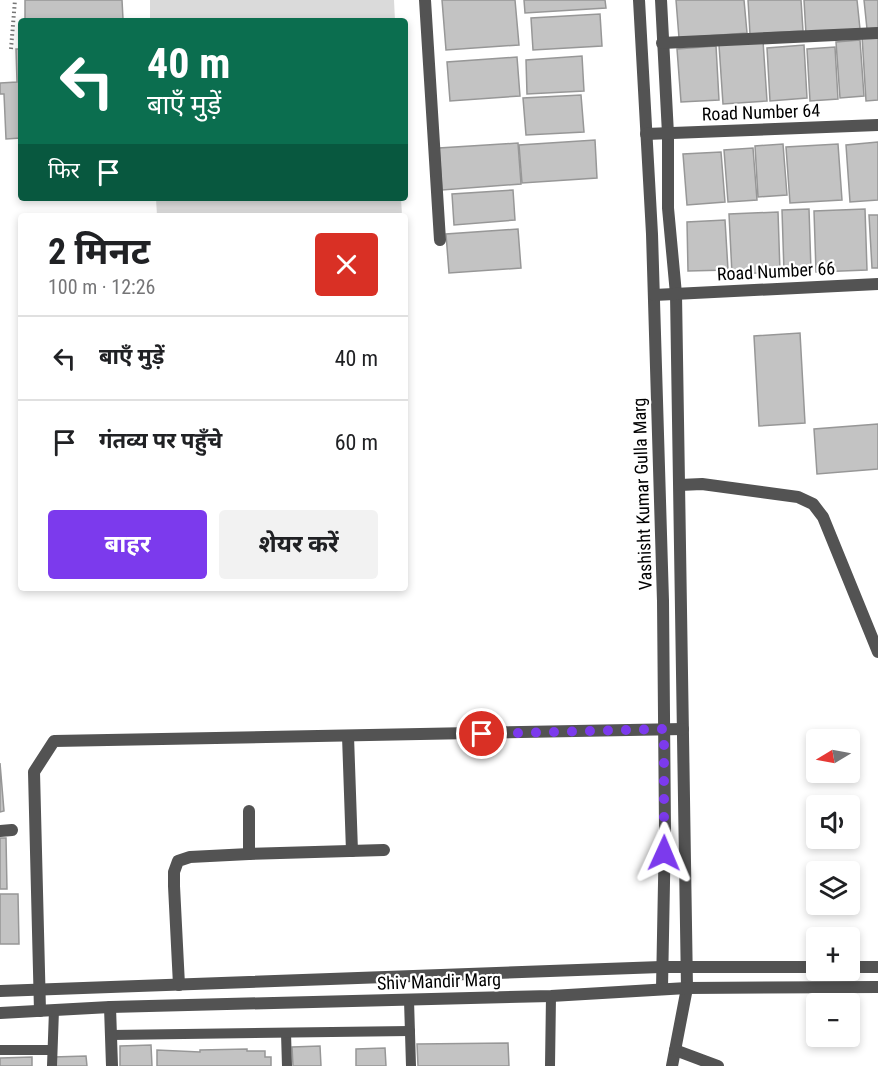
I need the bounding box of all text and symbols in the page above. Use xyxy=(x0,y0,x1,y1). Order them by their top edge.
text: 40 m xyxy=(147,39,230,88)
icon: left xyxy=(48,42,126,120)
text: बाएँ मुड़ें xyxy=(147,89,221,121)
street label: Road Number 64 xyxy=(701,99,821,125)
icon: arrive xyxy=(92,156,125,189)
text: फिर xyxy=(48,158,80,183)
text: 2 मिनट xyxy=(48,231,150,273)
button: close xyxy=(315,233,378,296)
street label: Road Number 66 xyxy=(716,257,836,285)
text: 100 m · 12:26 xyxy=(48,275,155,299)
icon: left xyxy=(48,342,81,375)
text: बाएँ मुड़ें xyxy=(99,344,164,369)
text: 40 m xyxy=(335,346,378,371)
street label: Vashisht Kumar Gulla Marg xyxy=(628,397,656,591)
icon: arrive xyxy=(48,426,81,459)
text: गंतव्य पर पहुँचे xyxy=(99,428,222,453)
text: 60 m xyxy=(335,430,378,455)
button: बाहर xyxy=(48,510,207,579)
button: शेयर करें xyxy=(219,510,378,579)
pin xyxy=(456,708,507,759)
icon: arrive xyxy=(465,717,498,750)
north arrow xyxy=(806,729,860,783)
map controls xyxy=(806,729,860,1047)
button: sound xyxy=(806,795,860,849)
position arrow xyxy=(632,821,696,885)
button: layers xyxy=(806,861,860,915)
button: + xyxy=(806,927,860,981)
street label: Shiv Mandir Marg xyxy=(377,968,501,994)
button: − xyxy=(806,993,860,1047)

